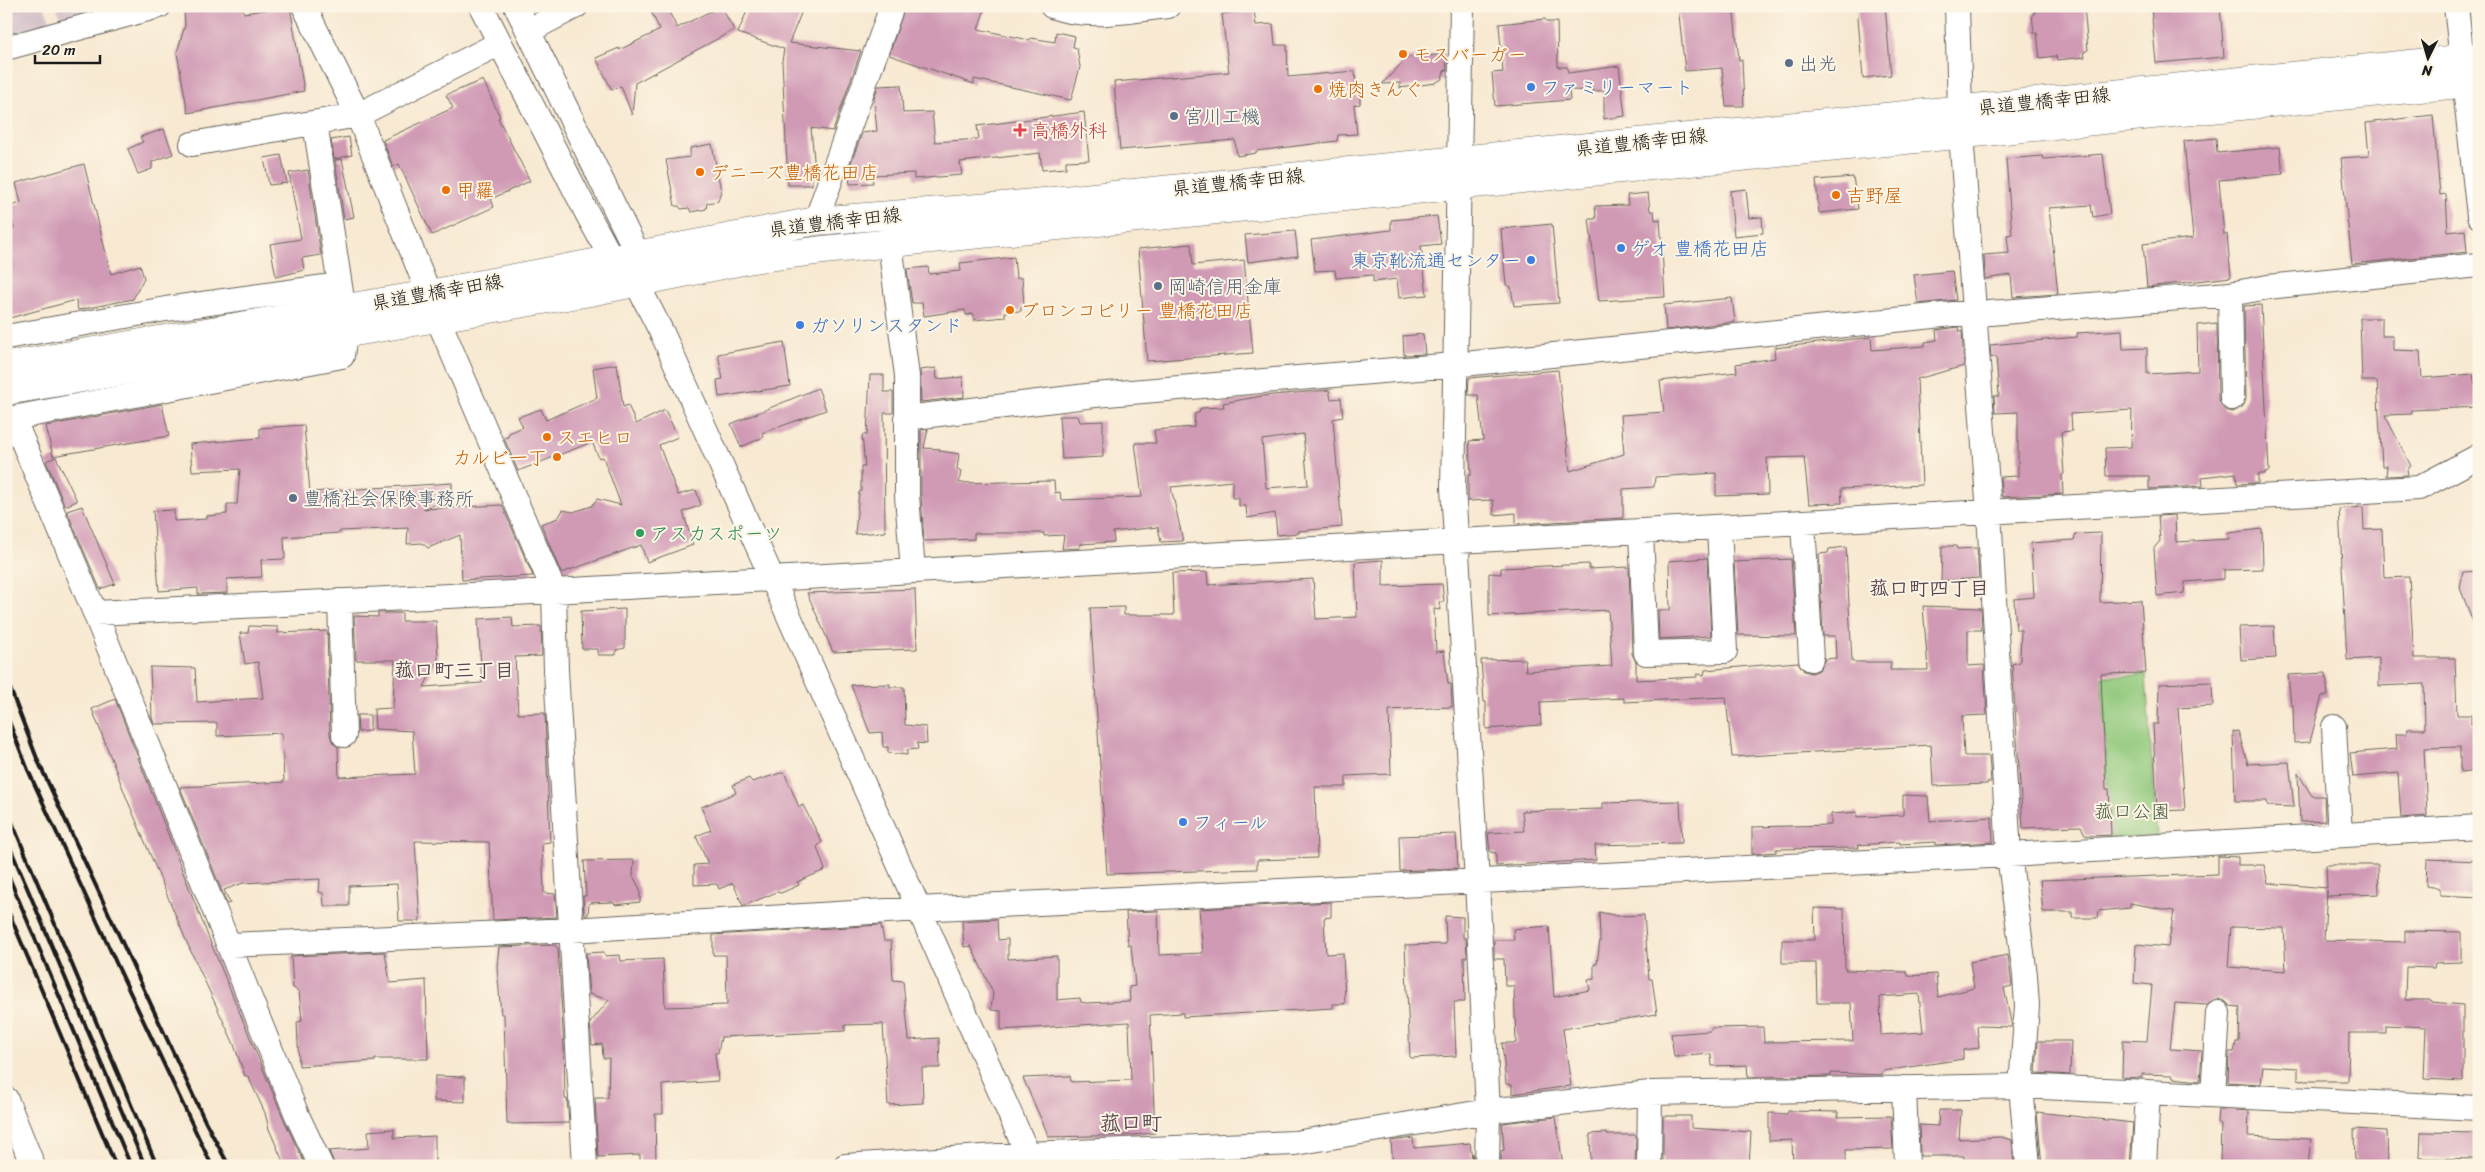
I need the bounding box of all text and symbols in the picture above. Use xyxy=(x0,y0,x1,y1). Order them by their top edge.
scale bar xyxy=(35,32,100,64)
north arrow xyxy=(2402,32,2452,82)
text: 20 m xyxy=(42,37,76,63)
place label: モスバーガー xyxy=(1413,38,1527,71)
place label: 出光 xyxy=(1799,47,1837,80)
marker: モスバーガー xyxy=(1397,48,1409,60)
marker: 出光 xyxy=(1783,57,1795,69)
text: N xyxy=(2421,58,2434,83)
place label: ファミリーマート xyxy=(1541,71,1693,104)
place label: 焼肉きんぐ xyxy=(1328,73,1423,106)
street label: 県道豊橋幸田線 xyxy=(1976,78,2112,124)
marker: ファミリーマート xyxy=(1525,81,1537,93)
marker: 焼肉きんぐ xyxy=(1312,83,1324,95)
place label: 宮川工機 xyxy=(1184,100,1260,133)
marker: 宮川工機 xyxy=(1168,110,1180,122)
place label: 高橋外科 xyxy=(1031,114,1107,147)
street label: 県道豊橋幸田線 xyxy=(1573,119,1709,165)
marker: 高橋外科 xyxy=(1013,123,1027,137)
place label: デニーズ豊橋花田店 xyxy=(710,156,879,189)
street label: 県道豊橋幸田線 xyxy=(1170,159,1306,205)
marker: デニーズ豊橋花田店 xyxy=(694,166,706,178)
place label: 甲羅 xyxy=(456,174,494,207)
place label: 吉野屋 xyxy=(1846,179,1903,212)
marker: 甲羅 xyxy=(440,184,452,196)
marker: 吉野屋 xyxy=(1830,189,1842,201)
street label: 県道豊橋幸田線 xyxy=(767,198,903,246)
place label: ゲオ 豊橋花田店 xyxy=(1631,232,1769,265)
marker: ゲオ 豊橋花田店 xyxy=(1615,242,1627,254)
place label: 東京靴流通センター xyxy=(1351,244,1521,277)
marker: 東京靴流通センター xyxy=(1525,254,1537,266)
street label: 県道豊橋幸田線 xyxy=(369,264,505,320)
place label: 岡崎信用金庫 xyxy=(1168,270,1282,303)
marker: 岡崎信用金庫 xyxy=(1152,280,1164,292)
place label: ブロンコビリー 豊橋花田店 xyxy=(1020,294,1253,327)
marker: ブロンコビリー 豊橋花田店 xyxy=(1004,304,1016,316)
place label: ガソリンスタンド xyxy=(810,309,962,342)
marker: ガソリンスタンド xyxy=(794,319,806,331)
place label: スエヒロ xyxy=(557,421,633,454)
marker: スエヒロ xyxy=(541,431,553,443)
place label: カルビ一丁 xyxy=(453,441,547,474)
marker: カルビ一丁 xyxy=(551,451,563,463)
place label: 豊橋社会保険事務所 xyxy=(303,482,474,515)
marker: 豊橋社会保険事務所 xyxy=(287,492,299,504)
place label: アスカスポーツ xyxy=(650,517,782,550)
marker: アスカスポーツ xyxy=(634,527,646,539)
district label: 菰口町四丁目 xyxy=(1869,571,1989,606)
district label: 菰口町三丁目 xyxy=(394,653,514,688)
park label: 菰口公園 xyxy=(2094,795,2170,828)
place label: フィール xyxy=(1193,806,1268,839)
marker: フィール xyxy=(1177,816,1189,828)
district label: 菰口町 xyxy=(1100,1104,1163,1142)

